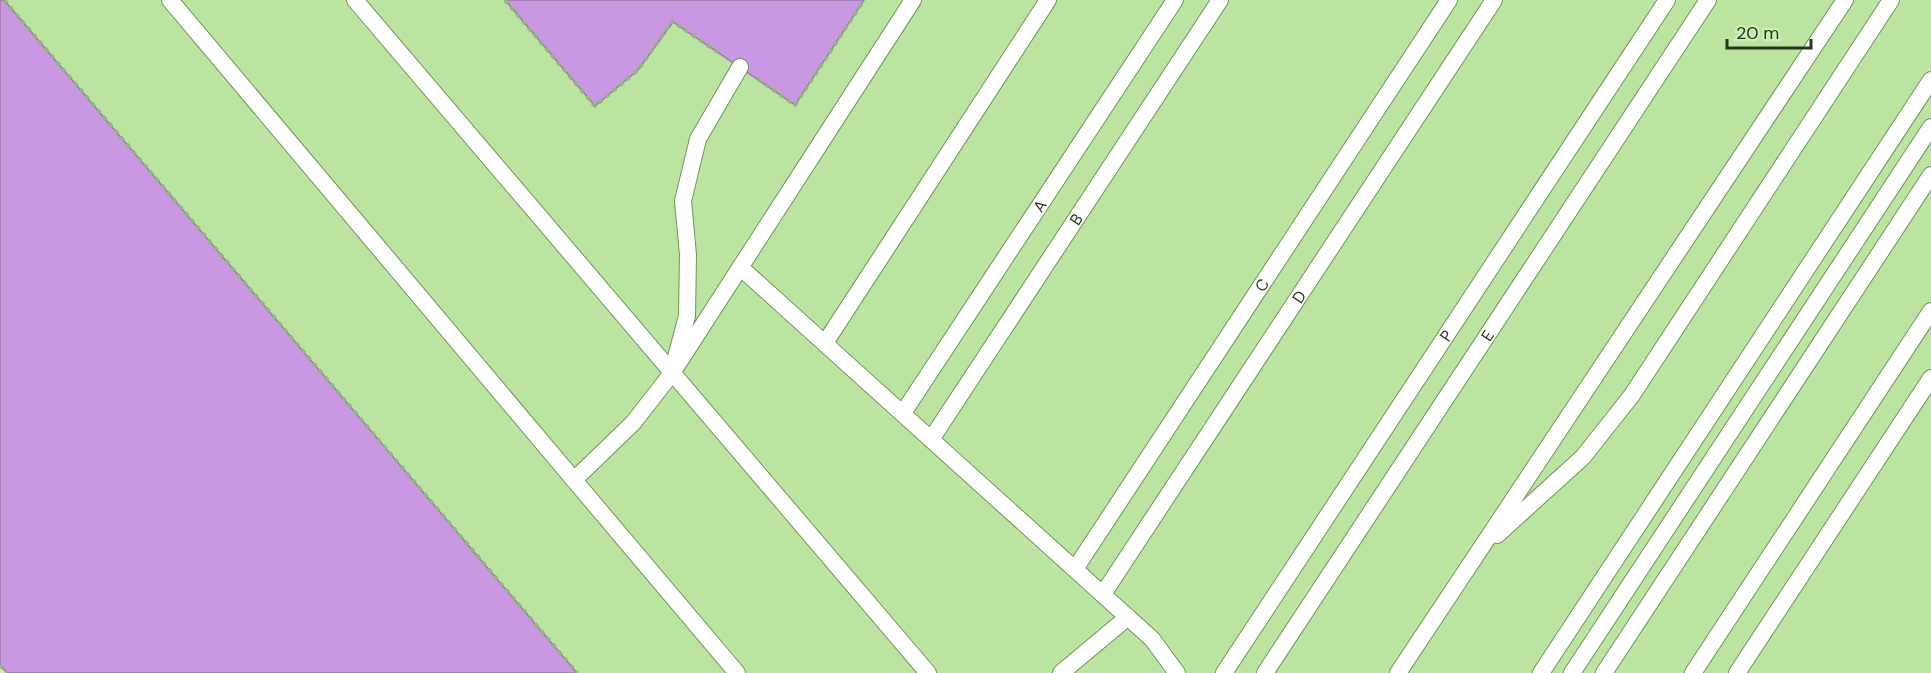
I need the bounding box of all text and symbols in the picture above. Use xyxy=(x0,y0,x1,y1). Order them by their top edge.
scale bar xyxy=(1727,12,1811,50)
text: 20 m xyxy=(1736,21,1779,45)
street label: A xyxy=(1028,196,1052,216)
street label: B xyxy=(1065,210,1088,229)
street label: C xyxy=(1250,275,1274,296)
street label: D xyxy=(1287,287,1311,307)
street label: P xyxy=(1435,326,1458,345)
street label: E xyxy=(1476,326,1499,345)

